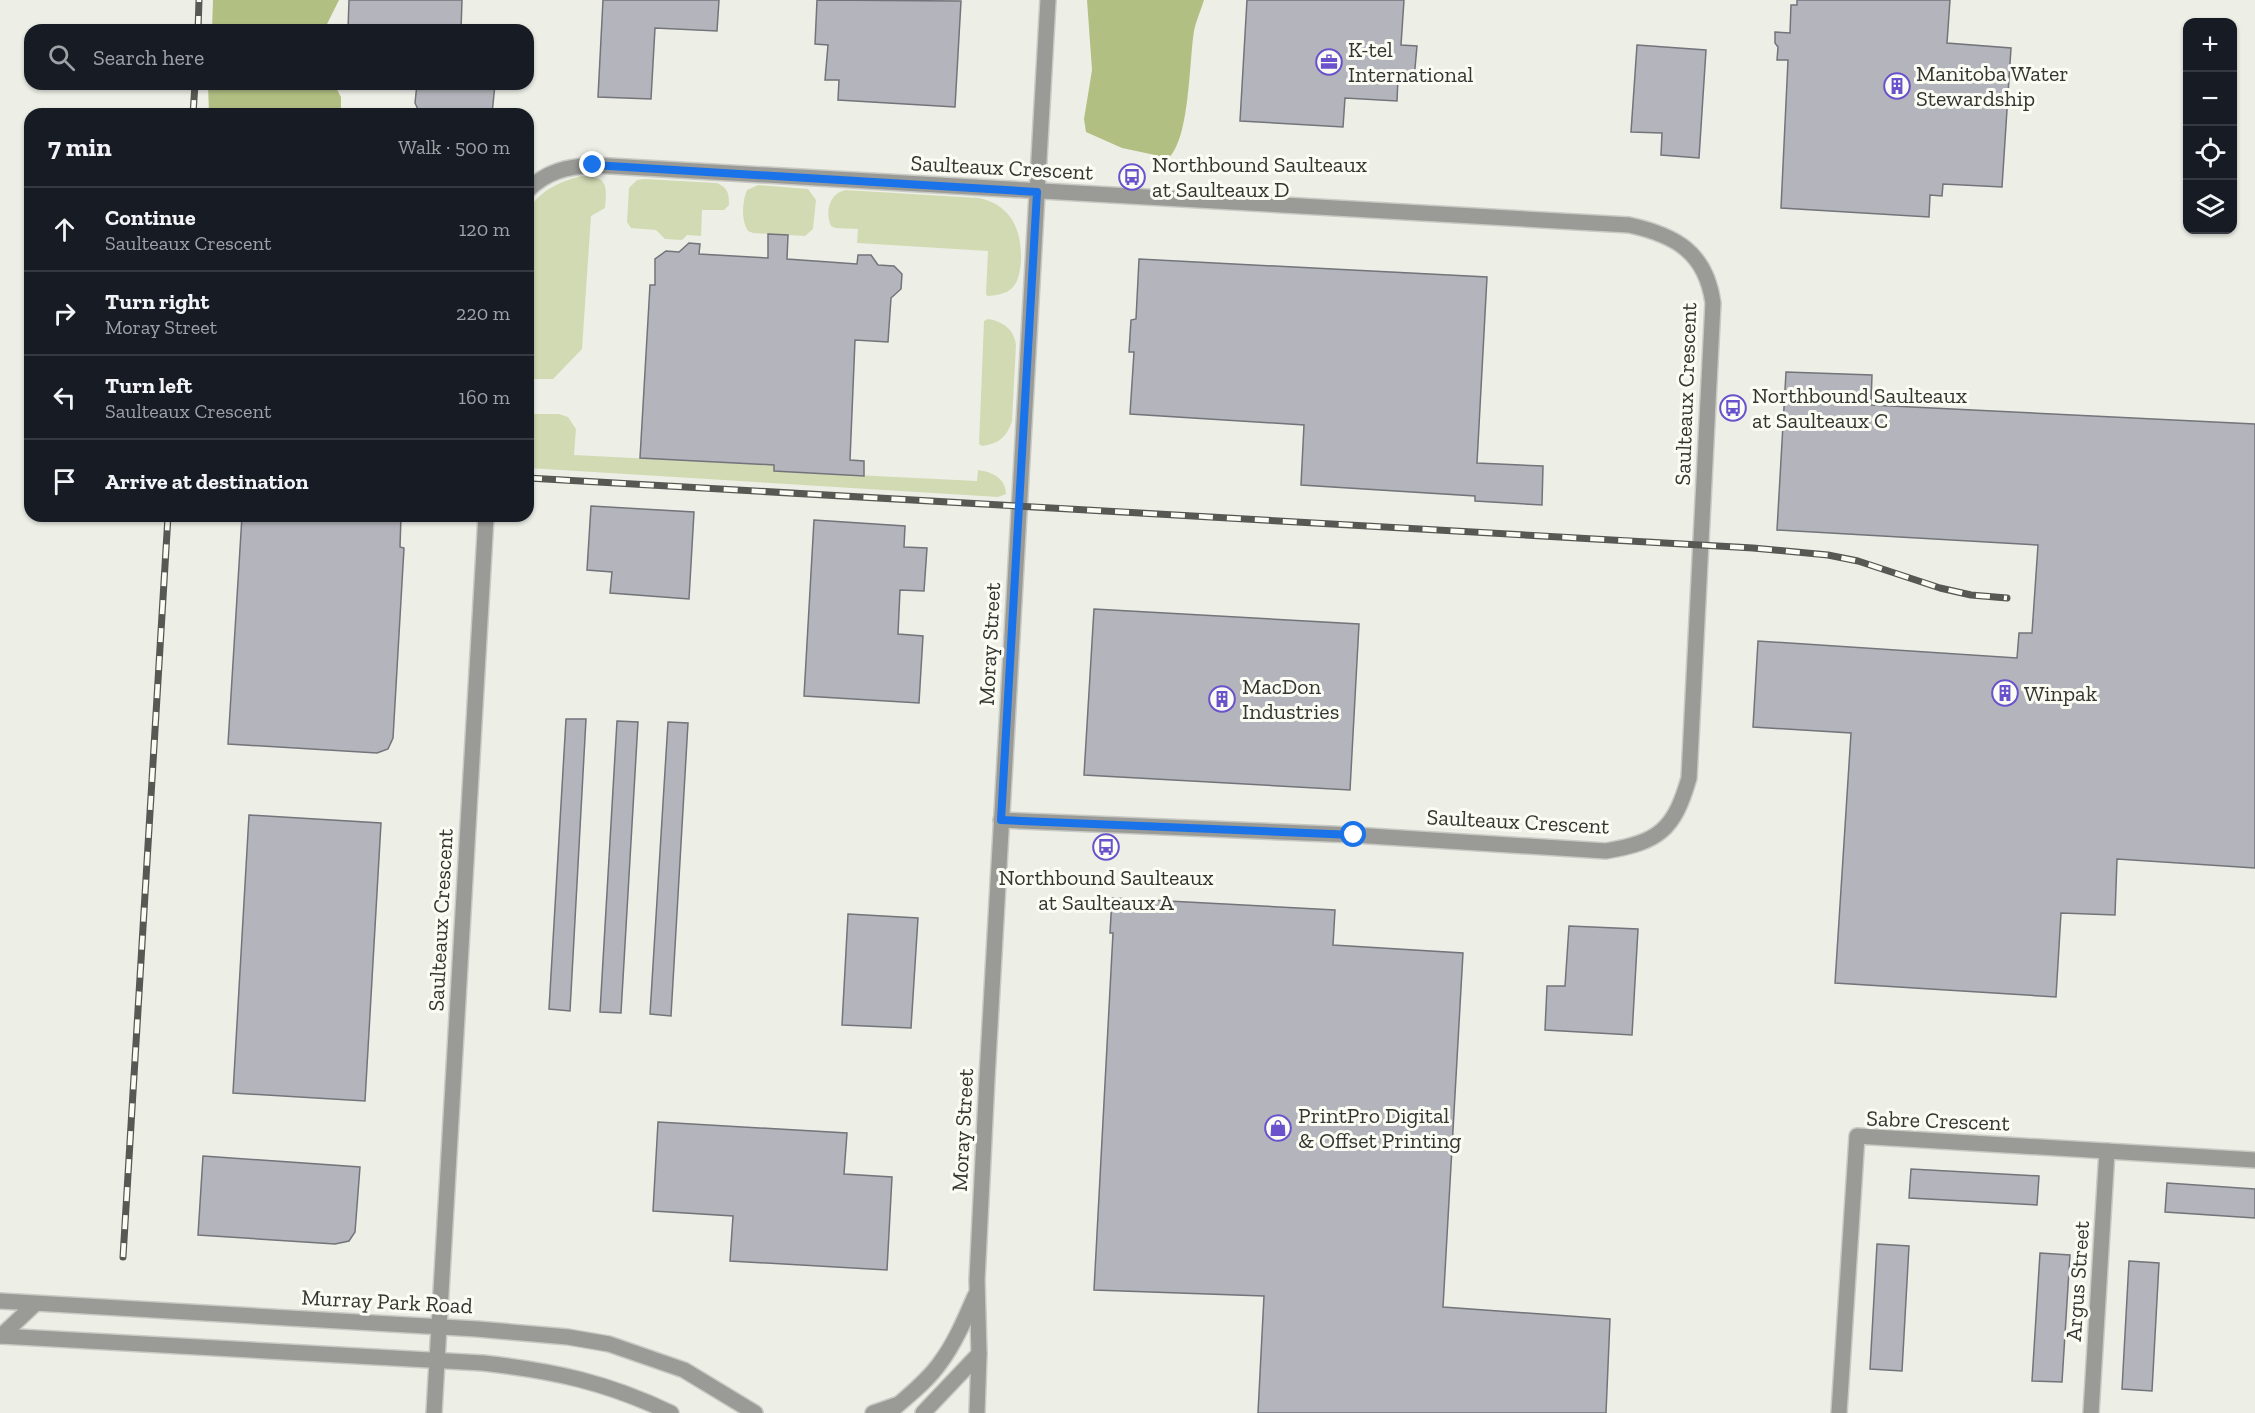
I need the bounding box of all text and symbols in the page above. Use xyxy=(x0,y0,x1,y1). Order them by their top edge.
map controls xyxy=(2183,18,2237,234)
button: + xyxy=(2183,18,2237,72)
search box xyxy=(24,24,534,90)
place label: K-tel International xyxy=(1348,36,1474,88)
icon: search xyxy=(45,41,78,74)
text: Search here xyxy=(93,44,204,71)
office icon: K-tel International xyxy=(1314,47,1344,77)
place label: Manitoba Water Stewardship xyxy=(1916,60,2069,112)
building icon: Manitoba Water Stewardship xyxy=(1882,71,1912,101)
button: − xyxy=(2183,72,2237,126)
button: locate xyxy=(2183,126,2237,180)
text: 7 min xyxy=(48,131,112,163)
text: Walk · 500 m xyxy=(398,135,510,159)
street label: Saulteaux Crescent xyxy=(910,149,1095,186)
route end xyxy=(579,151,605,177)
place label: Northbound Saulteaux at Saulteaux D xyxy=(1152,151,1367,203)
bus stop icon: Northbound Saulteaux at Saulteaux D xyxy=(1117,162,1147,192)
button: layers xyxy=(2183,180,2237,234)
text: Continue xyxy=(105,204,196,231)
icon: ahead xyxy=(48,213,81,246)
text: 120 m xyxy=(459,217,510,241)
text: Saulteaux Crescent xyxy=(105,231,271,255)
text: Turn right xyxy=(105,288,209,315)
icon: right xyxy=(48,297,81,330)
text: 220 m xyxy=(456,301,510,325)
street label: Saulteaux Crescent xyxy=(1669,301,1702,486)
text: Moray Street xyxy=(105,315,217,339)
text: Turn left xyxy=(105,372,192,399)
icon: left xyxy=(48,381,81,414)
place label: Northbound Saulteaux at Saulteaux C xyxy=(1752,382,1967,434)
text: 160 m xyxy=(458,385,510,409)
bus stop icon: Northbound Saulteaux at Saulteaux C xyxy=(1718,393,1748,423)
text: Saulteaux Crescent xyxy=(105,399,271,423)
icon: arrive xyxy=(48,465,81,498)
text: Arrive at destination xyxy=(105,468,308,495)
street label: Moray Street xyxy=(973,581,1006,706)
place label: MacDon Industries xyxy=(1242,673,1339,725)
building icon: Winpak xyxy=(1990,678,2020,708)
place label: Winpak xyxy=(2024,680,2098,707)
building icon: MacDon Industries xyxy=(1207,684,1237,714)
street label: Saulteaux Crescent xyxy=(1426,803,1611,840)
route start xyxy=(1340,821,1366,847)
street label: Saulteaux Crescent xyxy=(422,827,459,1012)
bus stop icon: Northbound Saulteaux at Saulteaux A xyxy=(1091,832,1121,862)
place label: Northbound Saulteaux at Saulteaux A xyxy=(998,864,1214,916)
street label: Moray Street xyxy=(946,1067,979,1192)
place label: PrintPro Digital & Offset Printing xyxy=(1298,1102,1461,1154)
street label: Sabre Crescent xyxy=(1866,1105,2011,1137)
shop icon: PrintPro Digital & Offset Printing xyxy=(1263,1113,1293,1143)
street label: Argus Street xyxy=(2060,1219,2095,1342)
street label: Murray Park Road xyxy=(301,1284,473,1319)

